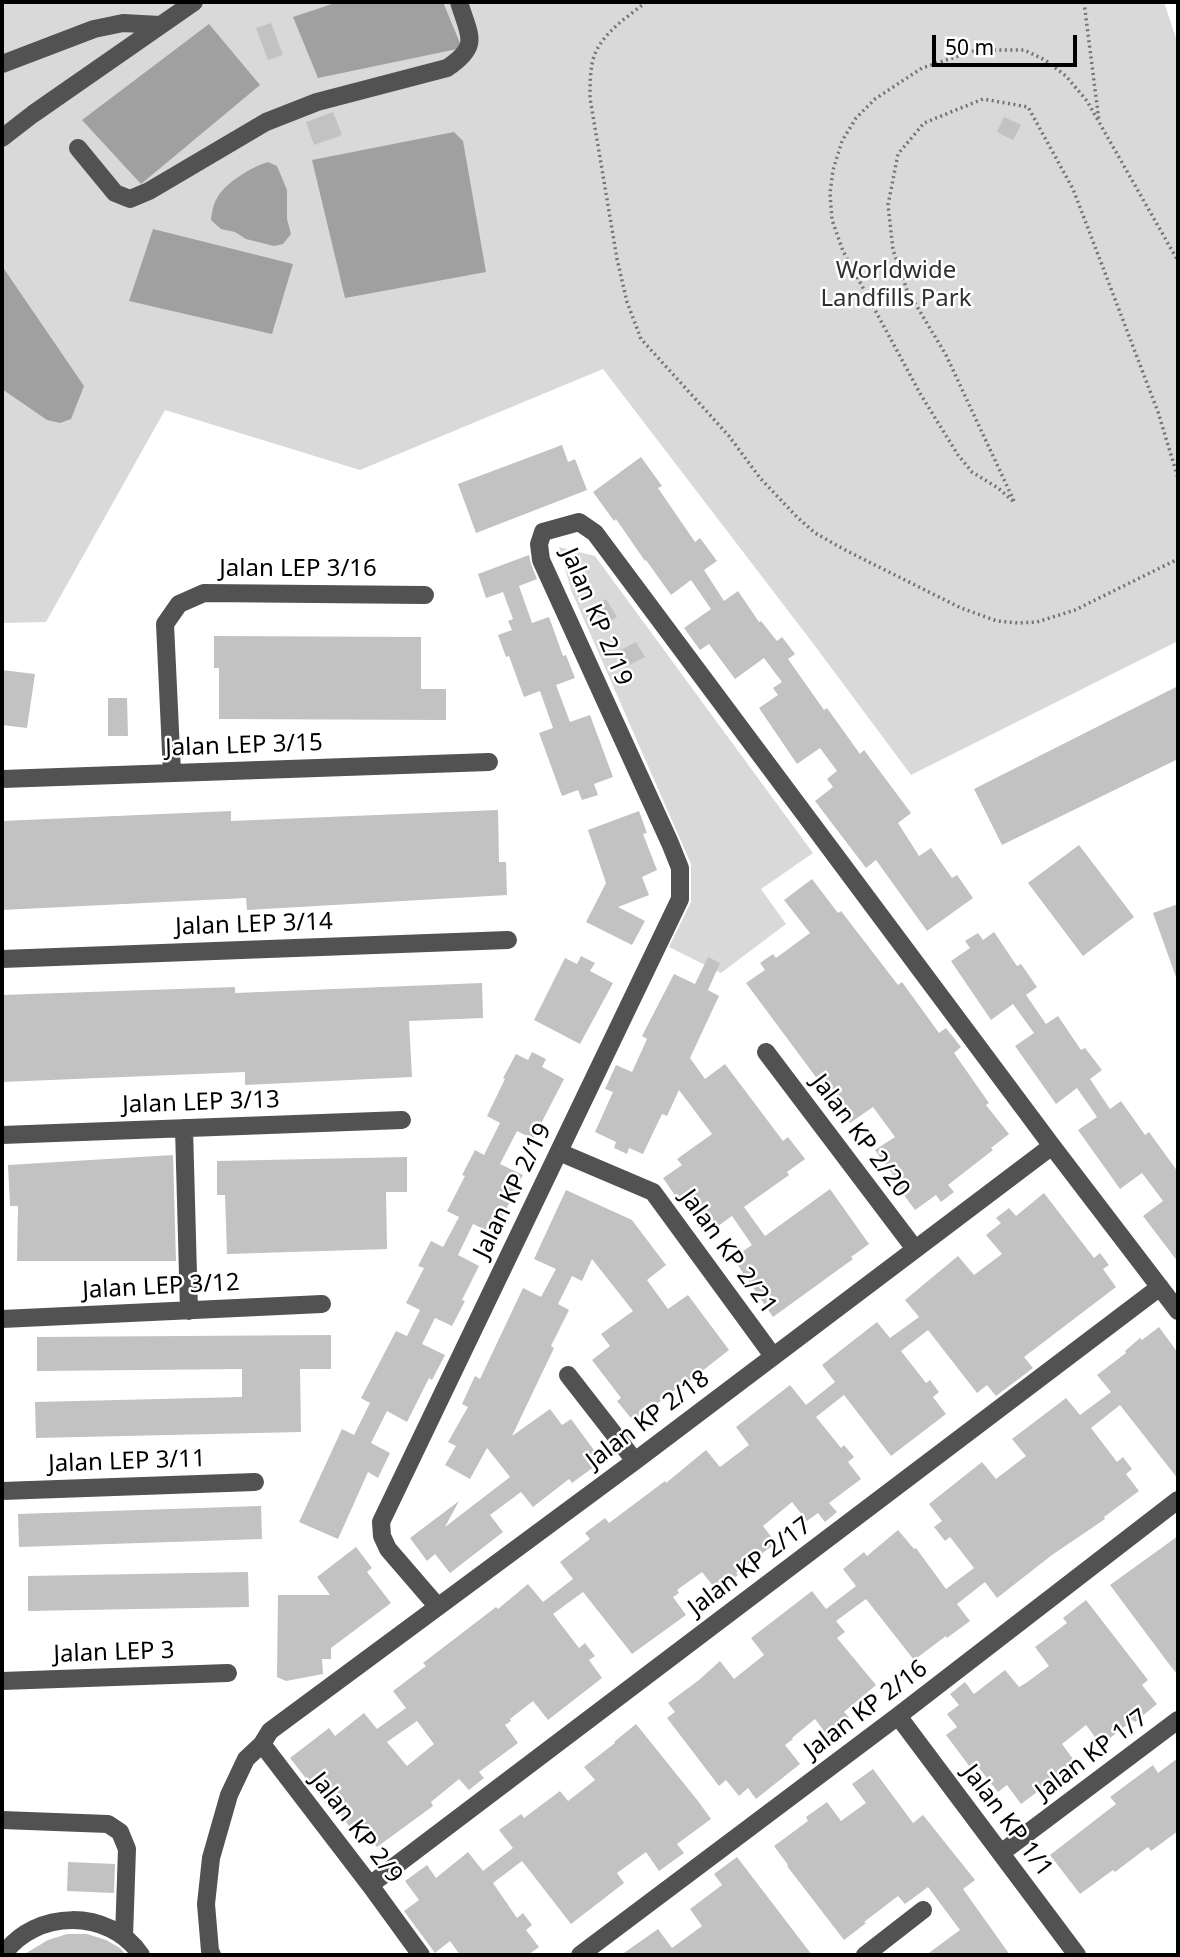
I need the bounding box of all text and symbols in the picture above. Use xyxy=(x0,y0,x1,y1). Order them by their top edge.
scale bar xyxy=(935,21,1080,65)
text: 50 m xyxy=(945,33,994,61)
park label: Worldwide Landfills Park xyxy=(821,257,971,313)
street label: Jalan KP 2/19 xyxy=(554,544,638,690)
street label: Jalan LEP 3/16 xyxy=(219,555,377,583)
street label: Jalan LEP 3/15 xyxy=(165,729,323,763)
street label: Jalan LEP 3/14 xyxy=(175,908,333,942)
street label: Jalan KP 2/20 xyxy=(804,1069,916,1203)
street label: Jalan LEP 3/13 xyxy=(122,1086,280,1120)
street label: Jalan KP 2/19 xyxy=(468,1119,558,1263)
street label: Jalan KP 2/21 xyxy=(673,1184,783,1320)
street label: Jalan LEP 3/12 xyxy=(82,1268,240,1306)
street label: Jalan KP 2/18 xyxy=(581,1364,715,1476)
street label: Jalan LEP 3/11 xyxy=(48,1445,206,1479)
street label: Jalan KP 2/17 xyxy=(683,1511,817,1623)
street label: Jalan LEP 3 xyxy=(53,1636,175,1670)
street label: Jalan KP 2/16 xyxy=(799,1654,933,1766)
street label: Jalan KP 1/7 xyxy=(1030,1704,1154,1806)
street label: Jalan KP 1/1 xyxy=(956,1759,1058,1883)
street label: Jalan KP 2/9 xyxy=(304,1767,408,1889)

